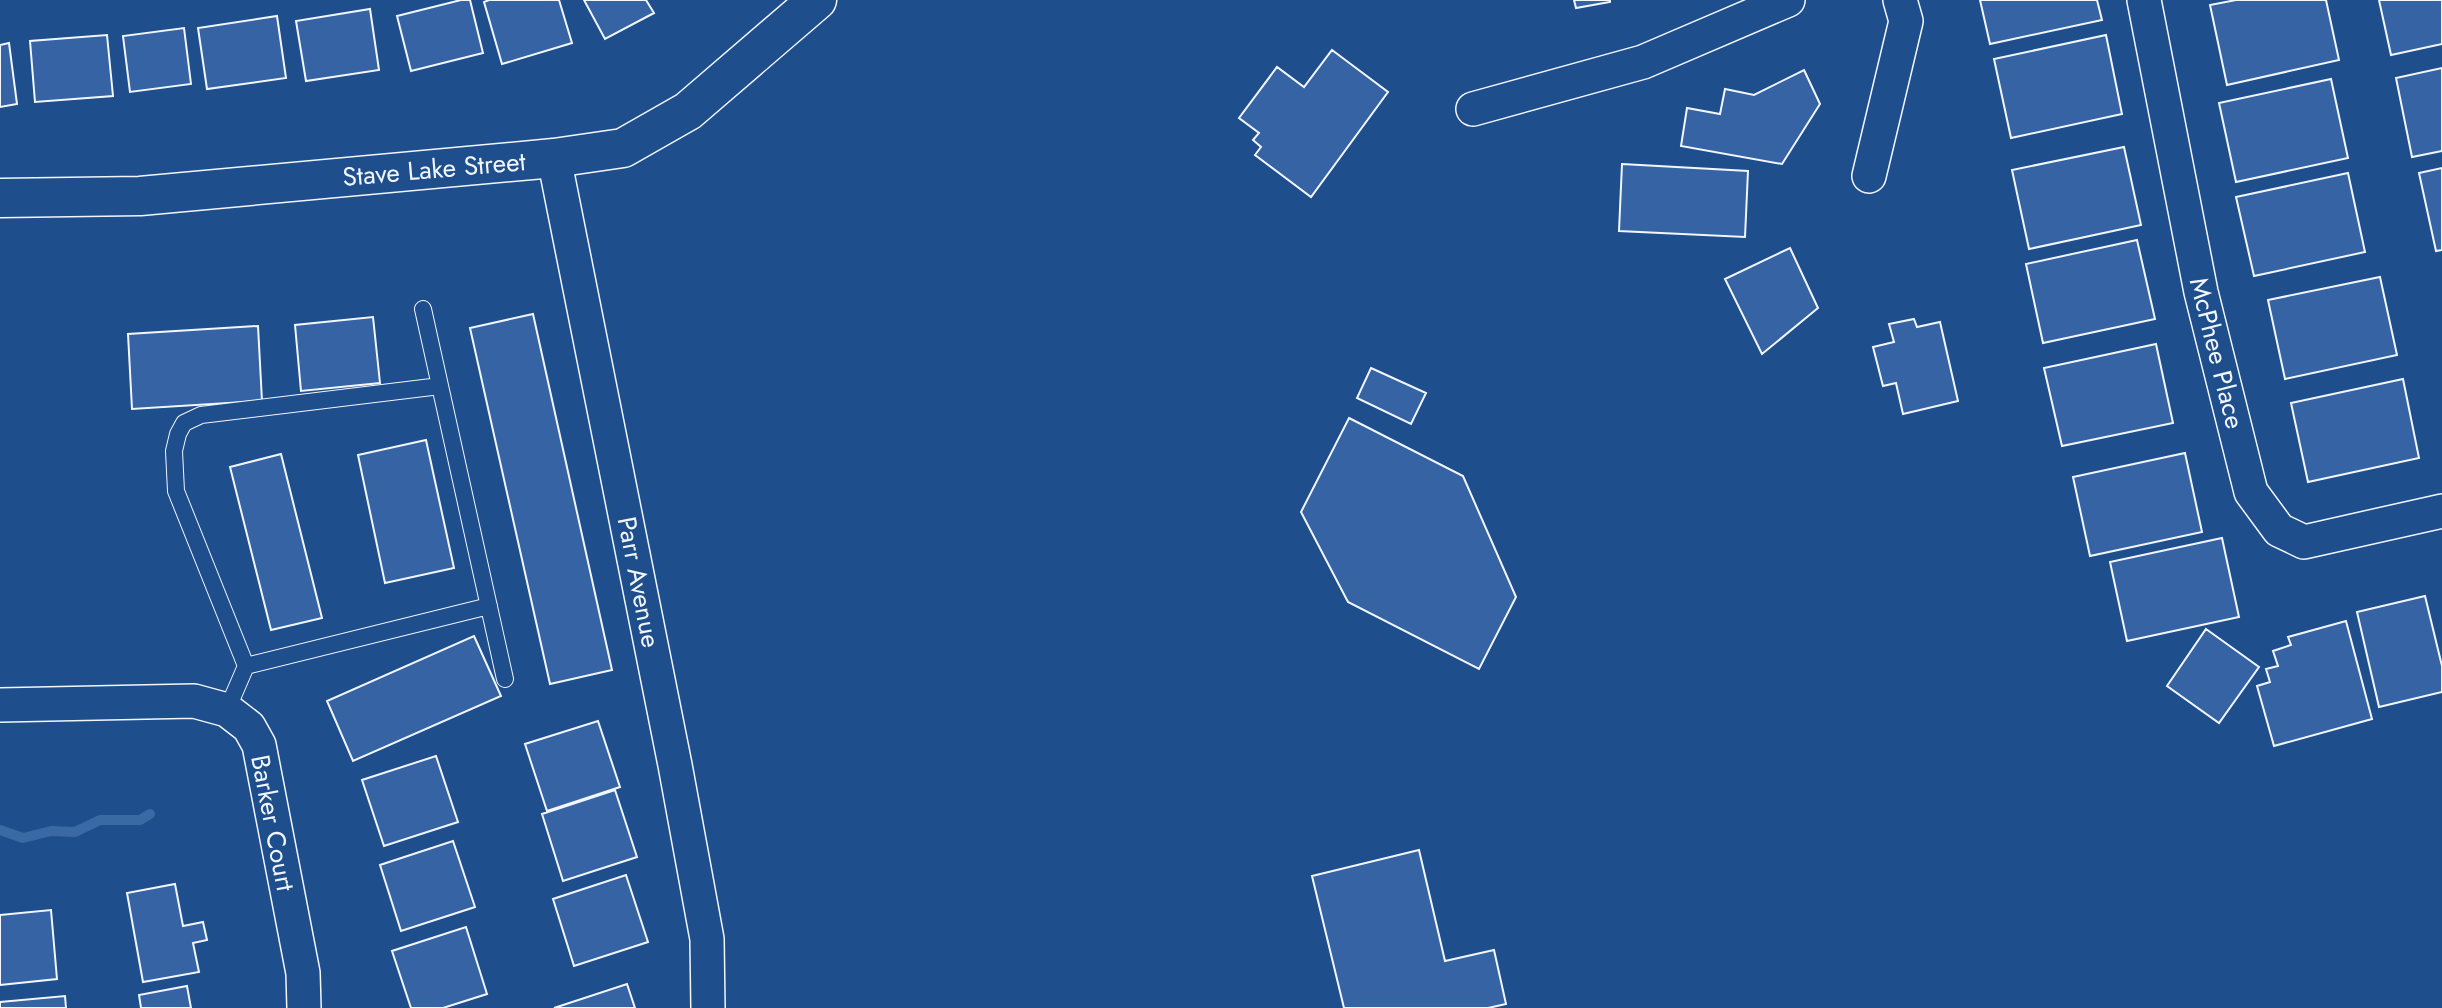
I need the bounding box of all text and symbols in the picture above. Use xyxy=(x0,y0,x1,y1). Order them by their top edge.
street label: Stave Lake Street xyxy=(341,142,528,196)
street label: McPhee Place xyxy=(2180,273,2254,433)
street label: Parr Avenue xyxy=(608,513,670,651)
street label: Barker Court xyxy=(241,752,305,895)

